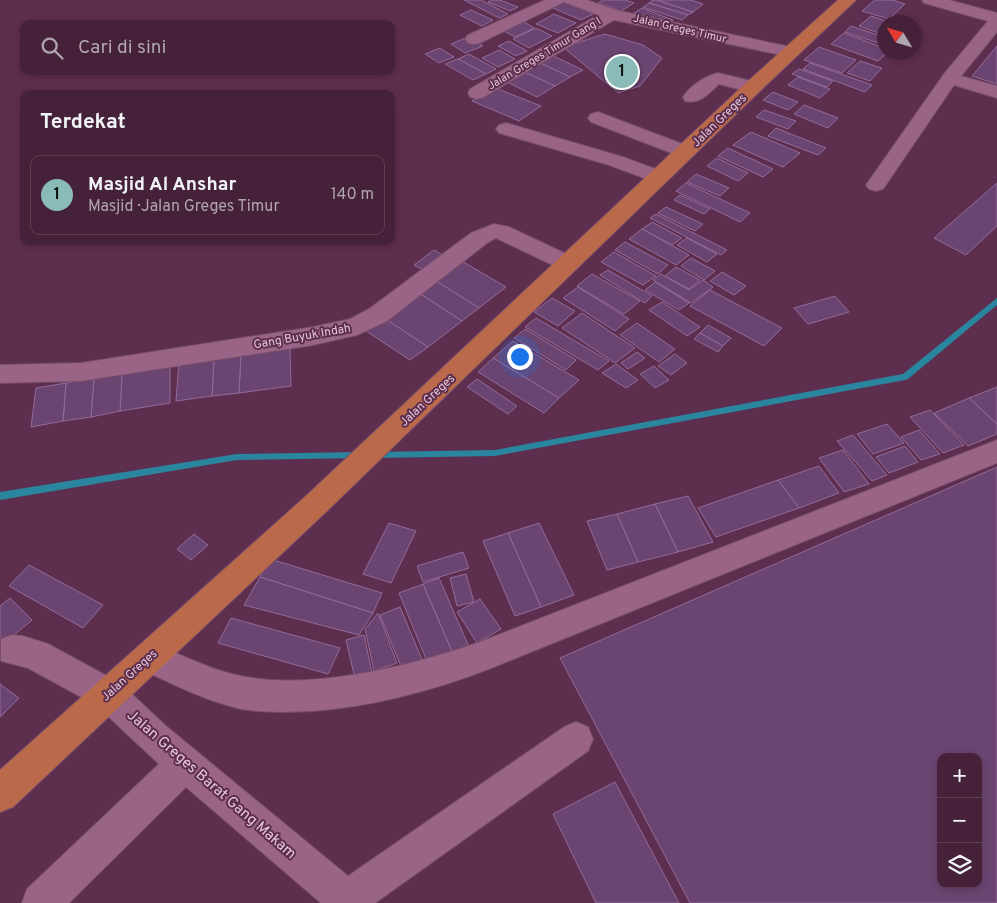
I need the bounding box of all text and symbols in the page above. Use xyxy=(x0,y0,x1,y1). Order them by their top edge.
street label: Jalan Greges Timur xyxy=(632,11,729,47)
street label: Jalan Greges Timur Gang I xyxy=(485,14,604,93)
north arrow xyxy=(877,15,922,60)
search box xyxy=(20,20,395,75)
icon: search xyxy=(38,34,66,62)
text: Cari di sini xyxy=(78,36,166,60)
pin: 1 xyxy=(606,53,638,91)
street label: Jalan Greges xyxy=(689,91,750,151)
text: Terdekat xyxy=(40,109,126,136)
text: Masjid Al Anshar xyxy=(88,173,236,197)
text: 1 xyxy=(54,185,60,205)
text: 140 m xyxy=(331,185,374,205)
text: Masjid · Jalan Greges Timur xyxy=(88,197,280,217)
street label: Gang Buyuk Indah xyxy=(252,321,352,353)
your location xyxy=(507,344,533,370)
street label: Jalan Greges xyxy=(397,371,459,430)
street label: Jalan Greges xyxy=(98,646,161,705)
street label: Jalan Greges Barat Gang Makam xyxy=(122,706,300,864)
map controls xyxy=(937,753,982,888)
button: + xyxy=(937,753,982,798)
button: − xyxy=(937,798,982,843)
button: layers xyxy=(937,843,982,888)

